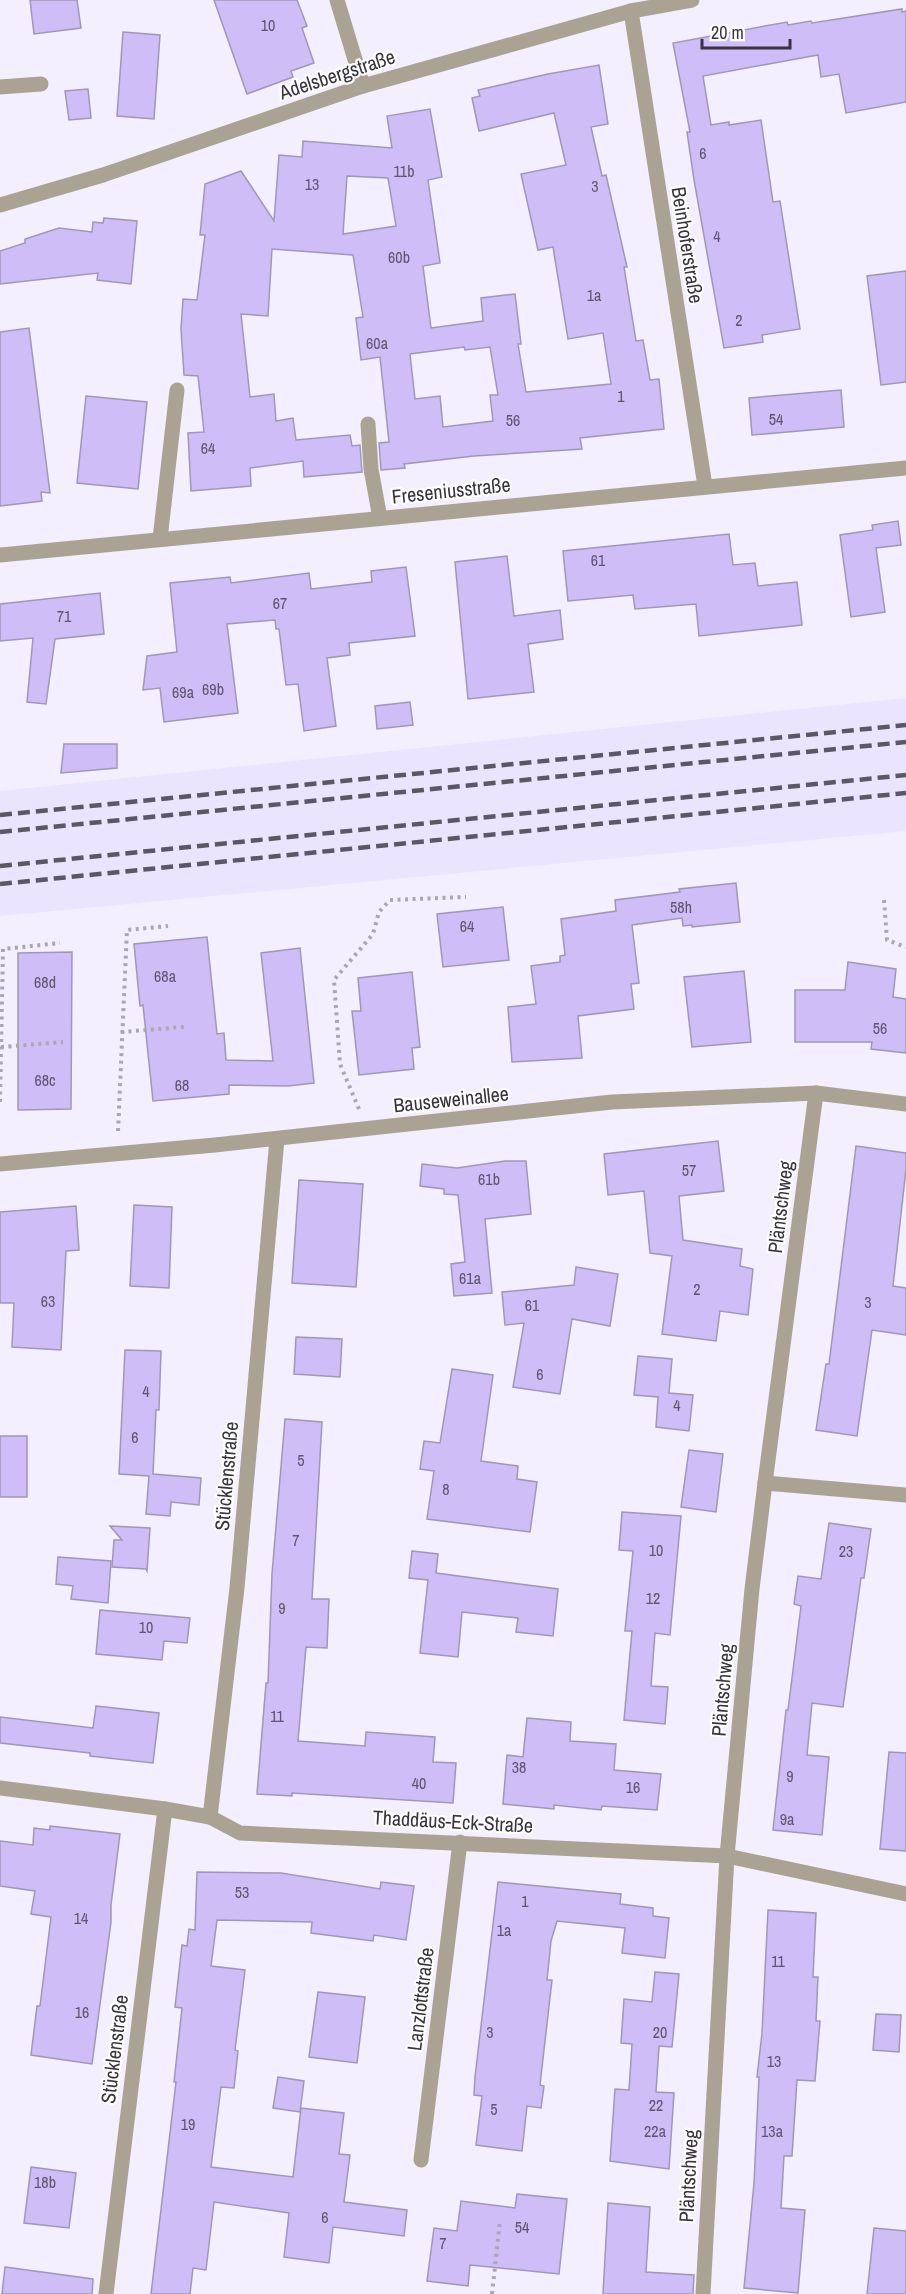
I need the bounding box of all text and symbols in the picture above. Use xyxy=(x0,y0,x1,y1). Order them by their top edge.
scale bar xyxy=(702,12,790,50)
house number: 10 xyxy=(261,14,275,36)
text: 20 m xyxy=(711,20,744,45)
street label: Adelsbergstraße xyxy=(275,43,398,106)
house number: 6 xyxy=(699,142,707,164)
house number: 11b xyxy=(394,160,414,182)
house number: 13 xyxy=(305,173,319,195)
house number: 3 xyxy=(591,175,599,197)
street label: Beinhoferstraße xyxy=(665,185,711,305)
house number: 4 xyxy=(713,225,721,247)
house number: 60b xyxy=(388,246,410,268)
house number: 1a xyxy=(587,284,602,306)
house number: 2 xyxy=(735,309,743,331)
house number: 60a xyxy=(366,332,389,354)
house number: 1 xyxy=(617,385,625,407)
house number: 54 xyxy=(769,408,783,430)
house number: 56 xyxy=(506,409,520,431)
house number: 64 xyxy=(201,437,215,459)
street label: Freseniusstraße xyxy=(390,470,512,510)
house number: 61 xyxy=(591,549,606,571)
house number: 67 xyxy=(273,592,287,614)
house number: 71 xyxy=(57,605,72,627)
house number: 69b xyxy=(202,678,224,700)
house number: 69a xyxy=(172,681,195,703)
house number: 58h xyxy=(670,896,692,918)
house number: 64 xyxy=(460,915,474,937)
house number: 68a xyxy=(154,965,177,987)
house number: 68d xyxy=(34,971,56,993)
house number: 56 xyxy=(873,1017,887,1039)
house number: 68c xyxy=(34,1069,56,1091)
house number: 68 xyxy=(175,1074,189,1096)
street label: Bauseweinallee xyxy=(392,1080,510,1118)
house number: 57 xyxy=(682,1159,696,1181)
street label: Pläntschweg xyxy=(761,1159,799,1255)
house number: 61b xyxy=(478,1168,500,1190)
house number: 61a xyxy=(459,1267,482,1289)
house number: 2 xyxy=(693,1278,701,1300)
house number: 63 xyxy=(41,1290,55,1312)
house number: 3 xyxy=(864,1291,872,1313)
house number: 61 xyxy=(525,1294,540,1316)
house number: 6 xyxy=(536,1363,544,1385)
house number: 4 xyxy=(142,1380,150,1402)
house number: 4 xyxy=(673,1394,681,1416)
street label: Stücklenstraße xyxy=(208,1420,244,1532)
house number: 6 xyxy=(131,1426,139,1448)
house number: 5 xyxy=(297,1449,305,1471)
house number: 8 xyxy=(442,1478,450,1500)
house number: 7 xyxy=(292,1529,300,1551)
house number: 10 xyxy=(649,1539,663,1561)
house number: 23 xyxy=(839,1540,853,1562)
house number: 12 xyxy=(646,1587,660,1609)
house number: 9 xyxy=(278,1597,286,1619)
house number: 10 xyxy=(139,1616,153,1638)
street label: Pläntschweg xyxy=(704,1643,740,1737)
house number: 11 xyxy=(270,1705,285,1727)
house number: 38 xyxy=(512,1756,526,1778)
house number: 9 xyxy=(786,1765,794,1787)
house number: 40 xyxy=(412,1772,426,1794)
house number: 16 xyxy=(626,1776,640,1798)
street label: Thaddäus-Eck-Straße xyxy=(372,1803,534,1839)
house number: 9a xyxy=(780,1808,795,1830)
house number: 53 xyxy=(235,1881,249,1903)
house number: 1 xyxy=(521,1890,529,1912)
house number: 14 xyxy=(74,1907,88,1929)
house number: 1a xyxy=(497,1919,512,1941)
street label: Lanzlottstraße xyxy=(400,1946,440,2052)
house number: 11 xyxy=(771,1950,786,1972)
street label: Stücklenstraße xyxy=(94,1993,134,2105)
house number: 16 xyxy=(75,2001,89,2023)
house number: 3 xyxy=(486,2021,494,2043)
house number: 20 xyxy=(653,2021,667,2043)
house number: 13 xyxy=(767,2050,781,2072)
house number: 22 xyxy=(649,2094,663,2116)
house number: 5 xyxy=(490,2098,498,2120)
house number: 19 xyxy=(181,2113,195,2135)
house number: 22a xyxy=(644,2120,667,2142)
house number: 13a xyxy=(761,2120,784,2142)
street label: Pläntschweg xyxy=(672,2129,704,2223)
house number: 18b xyxy=(34,2171,56,2193)
house number: 6 xyxy=(321,2206,329,2228)
house number: 54 xyxy=(515,2216,529,2238)
house number: 7 xyxy=(439,2232,447,2254)

